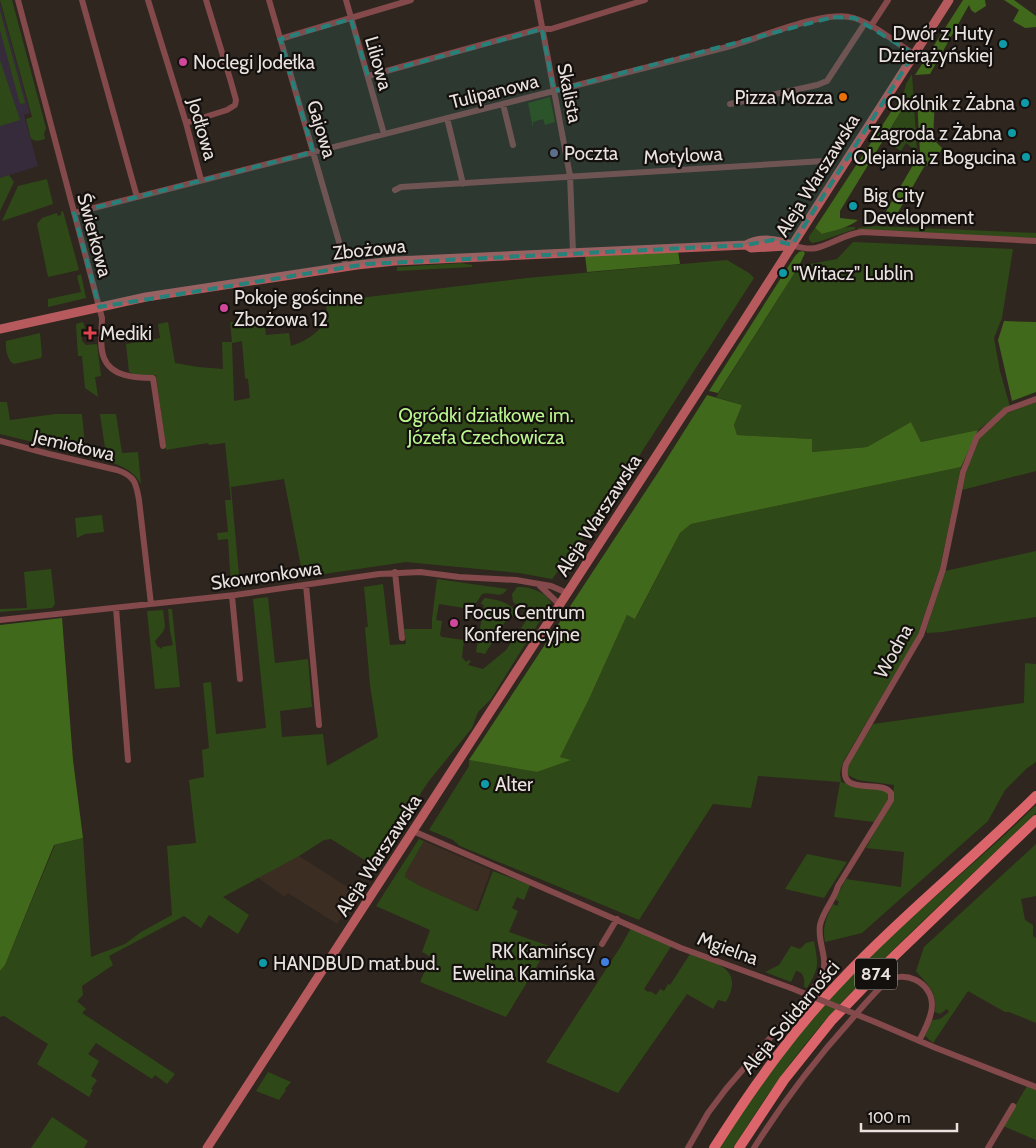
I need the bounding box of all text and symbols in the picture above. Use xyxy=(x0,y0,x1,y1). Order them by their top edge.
place label: Dwór z Huty Dzierążyńskiej xyxy=(878,22,993,67)
street label: Liliowa xyxy=(360,33,397,93)
marker: Dwór z Huty Dzierążyńskiej xyxy=(997,38,1009,50)
place label: Noclegi Jodełka xyxy=(193,51,315,74)
marker: Noclegi Jodełka xyxy=(177,56,189,68)
street label: Skalista xyxy=(552,61,587,125)
street label: Tulipanowa xyxy=(447,69,541,114)
place label: Pizza Mozza xyxy=(734,86,833,109)
marker: Pizza Mozza xyxy=(837,91,849,103)
place label: Okólnik z Żabna xyxy=(887,92,1015,115)
street label: Jodłowa xyxy=(182,95,222,163)
marker: Okólnik z Żabna xyxy=(1019,97,1031,109)
street label: Gajowa xyxy=(302,98,341,161)
street label: Aleja Warszawska xyxy=(770,110,864,241)
place label: Zagroda z Żabna xyxy=(870,122,1002,145)
marker: Zagroda z Żabna xyxy=(1006,127,1018,139)
place label: Poczta xyxy=(564,142,618,165)
street label: Motylowa xyxy=(643,142,723,169)
place label: Olejarnia z Bogucina xyxy=(853,146,1016,169)
marker: Poczta xyxy=(548,147,560,159)
marker: Olejarnia z Bogucina xyxy=(1020,151,1032,163)
place label: Big City Development xyxy=(863,184,975,229)
street label: Świerkowa xyxy=(72,190,118,280)
marker: Big City Development xyxy=(847,200,859,212)
street label: Zbożowa xyxy=(331,234,407,265)
place label: "Witacz" Lublin xyxy=(793,262,914,285)
marker: "Witacz" Lublin xyxy=(777,267,789,279)
place label: Pokoje gościnne Zbożowa 12 xyxy=(234,286,363,331)
marker: Pokoje gościnne Zbożowa 12 xyxy=(218,302,230,314)
place label: Mediki xyxy=(100,322,152,345)
marker: Mediki xyxy=(84,327,96,339)
park label: Ogródki działkowe im. Józefa Czechowicza xyxy=(398,404,574,449)
street label: Jemiołowa xyxy=(30,425,117,466)
street label: Aleja Warszawska xyxy=(551,450,646,580)
street label: Skowronkowa xyxy=(209,556,323,595)
place label: Focus Centrum Konferencyjne xyxy=(464,601,585,646)
marker: Focus Centrum Konferencyjne xyxy=(448,617,460,629)
street label: Wodna xyxy=(869,620,918,682)
place label: Alter xyxy=(495,773,533,796)
marker: Alter xyxy=(479,778,491,790)
street label: Aleja Warszawska xyxy=(331,790,426,920)
street label: Mgielna xyxy=(694,927,761,970)
place label: RK Kamińscy Ewelina Kamińska xyxy=(452,940,595,985)
place label: HANDBUD mat.bud. xyxy=(273,952,439,975)
marker: RK Kamińscy Ewelina Kamińska xyxy=(599,956,611,968)
street label: Aleja Solidarności xyxy=(736,956,844,1079)
marker: HANDBUD mat.bud. xyxy=(257,957,269,969)
road number: 874 xyxy=(855,959,897,990)
scale bar xyxy=(861,1100,957,1132)
text: 100 m xyxy=(868,1109,910,1127)

